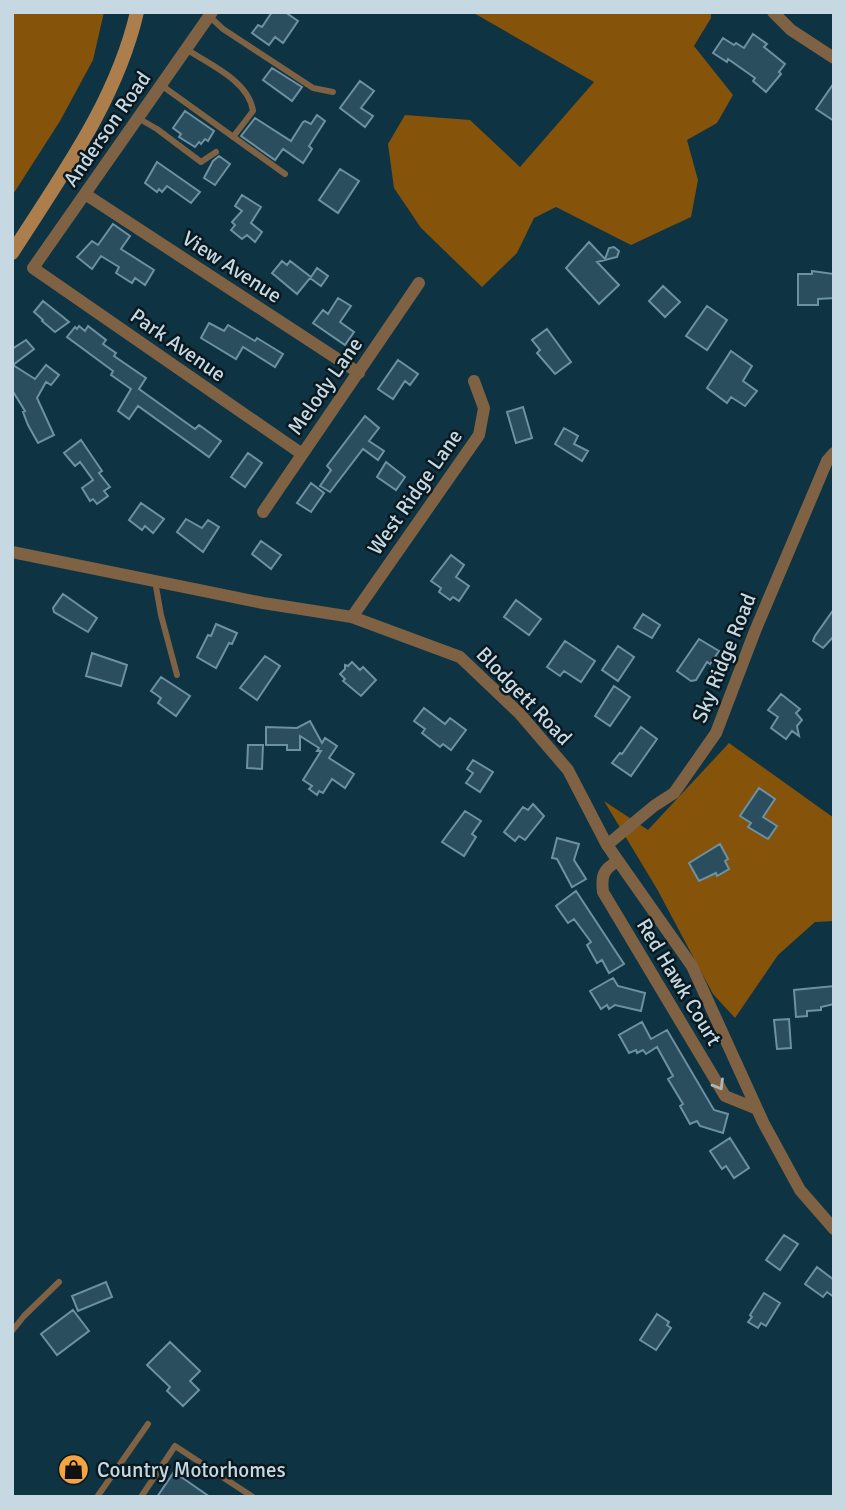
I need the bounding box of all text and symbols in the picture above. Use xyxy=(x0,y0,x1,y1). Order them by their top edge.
street label: Anderson Road xyxy=(58,66,156,192)
street label: View Avenue xyxy=(177,225,287,309)
street label: Park Avenue xyxy=(125,303,231,387)
street label: Melody Lane xyxy=(282,332,368,440)
street label: West Ridge Lane xyxy=(362,424,468,560)
street label: Sky Ridge Road xyxy=(686,590,762,726)
street label: Blodgett Road xyxy=(471,641,577,751)
street label: Red Hawk Court xyxy=(631,914,727,1050)
one-way arrow xyxy=(710,1077,723,1090)
shop icon: Country Motorhomes xyxy=(57,1453,91,1487)
place label: Country Motorhomes xyxy=(97,1457,286,1483)

